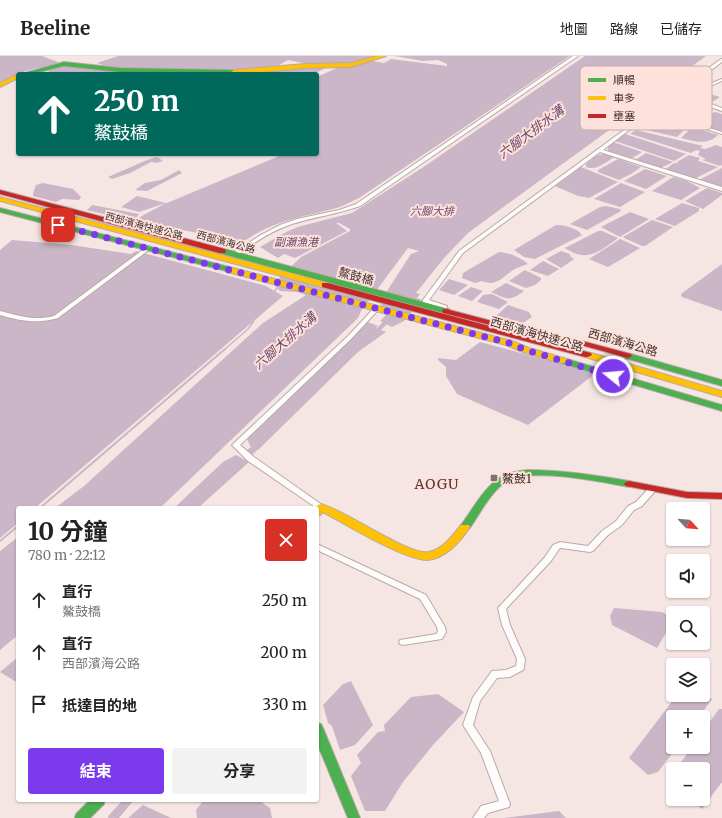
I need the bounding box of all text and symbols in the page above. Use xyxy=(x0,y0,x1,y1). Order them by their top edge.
text: Beeline xyxy=(20,16,90,40)
text: 地圖 xyxy=(560,20,588,38)
text: 路線 xyxy=(610,20,638,38)
text: 已儲存 xyxy=(660,20,702,38)
legend xyxy=(580,66,712,130)
text: 順暢 xyxy=(613,73,635,87)
text: 250 m xyxy=(94,83,179,119)
icon: ahead xyxy=(28,88,80,140)
text: 車多 xyxy=(613,91,635,105)
water label: 六腳大排水溝 xyxy=(495,101,569,162)
text: 壅塞 xyxy=(613,109,635,123)
text: 鰲鼓橋 xyxy=(94,121,148,144)
water label: 六腳大排 xyxy=(410,204,456,218)
pin xyxy=(41,208,75,242)
street label: 西部濱海快速公路 xyxy=(104,209,184,243)
icon: arrive xyxy=(47,214,69,236)
street label: 西部濱海公路 xyxy=(195,228,257,256)
water label: 副瀨漁港 xyxy=(274,235,320,249)
street label: 鰲鼓橋 xyxy=(337,264,375,288)
water label: 六腳大排水溝 xyxy=(250,308,322,373)
street label: 西部濱海快速公路 xyxy=(489,314,585,354)
street label: 西部濱海公路 xyxy=(586,325,660,359)
position arrow xyxy=(592,355,634,397)
place label: 鰲鼓1 xyxy=(502,471,532,486)
marker: 鰲鼓1 xyxy=(489,473,499,483)
district label: AOGU xyxy=(414,475,459,493)
north arrow xyxy=(666,502,710,546)
map controls xyxy=(666,502,710,806)
text: 10 分鐘 xyxy=(28,516,108,547)
button: close xyxy=(265,519,307,561)
text: 780 m · 22:12 xyxy=(28,547,106,564)
button: sound xyxy=(666,554,710,598)
text: 直行 xyxy=(62,582,92,601)
icon: ahead xyxy=(28,589,50,611)
text: 250 m xyxy=(262,591,307,610)
text: 鰲鼓橋 xyxy=(62,603,101,620)
button: search xyxy=(666,606,710,650)
text: 直行 xyxy=(62,634,92,653)
icon: ahead xyxy=(28,641,50,663)
text: 200 m xyxy=(260,643,307,662)
text: 西部濱海公路 xyxy=(62,655,140,672)
button: layers xyxy=(666,658,710,702)
icon: arrive xyxy=(28,693,50,715)
text: 330 m xyxy=(263,695,307,714)
text: 抵達目的地 xyxy=(62,696,137,715)
button: + xyxy=(666,710,710,754)
button: 結束 xyxy=(28,748,164,794)
button: 分享 xyxy=(172,748,307,794)
button: − xyxy=(666,762,710,806)

